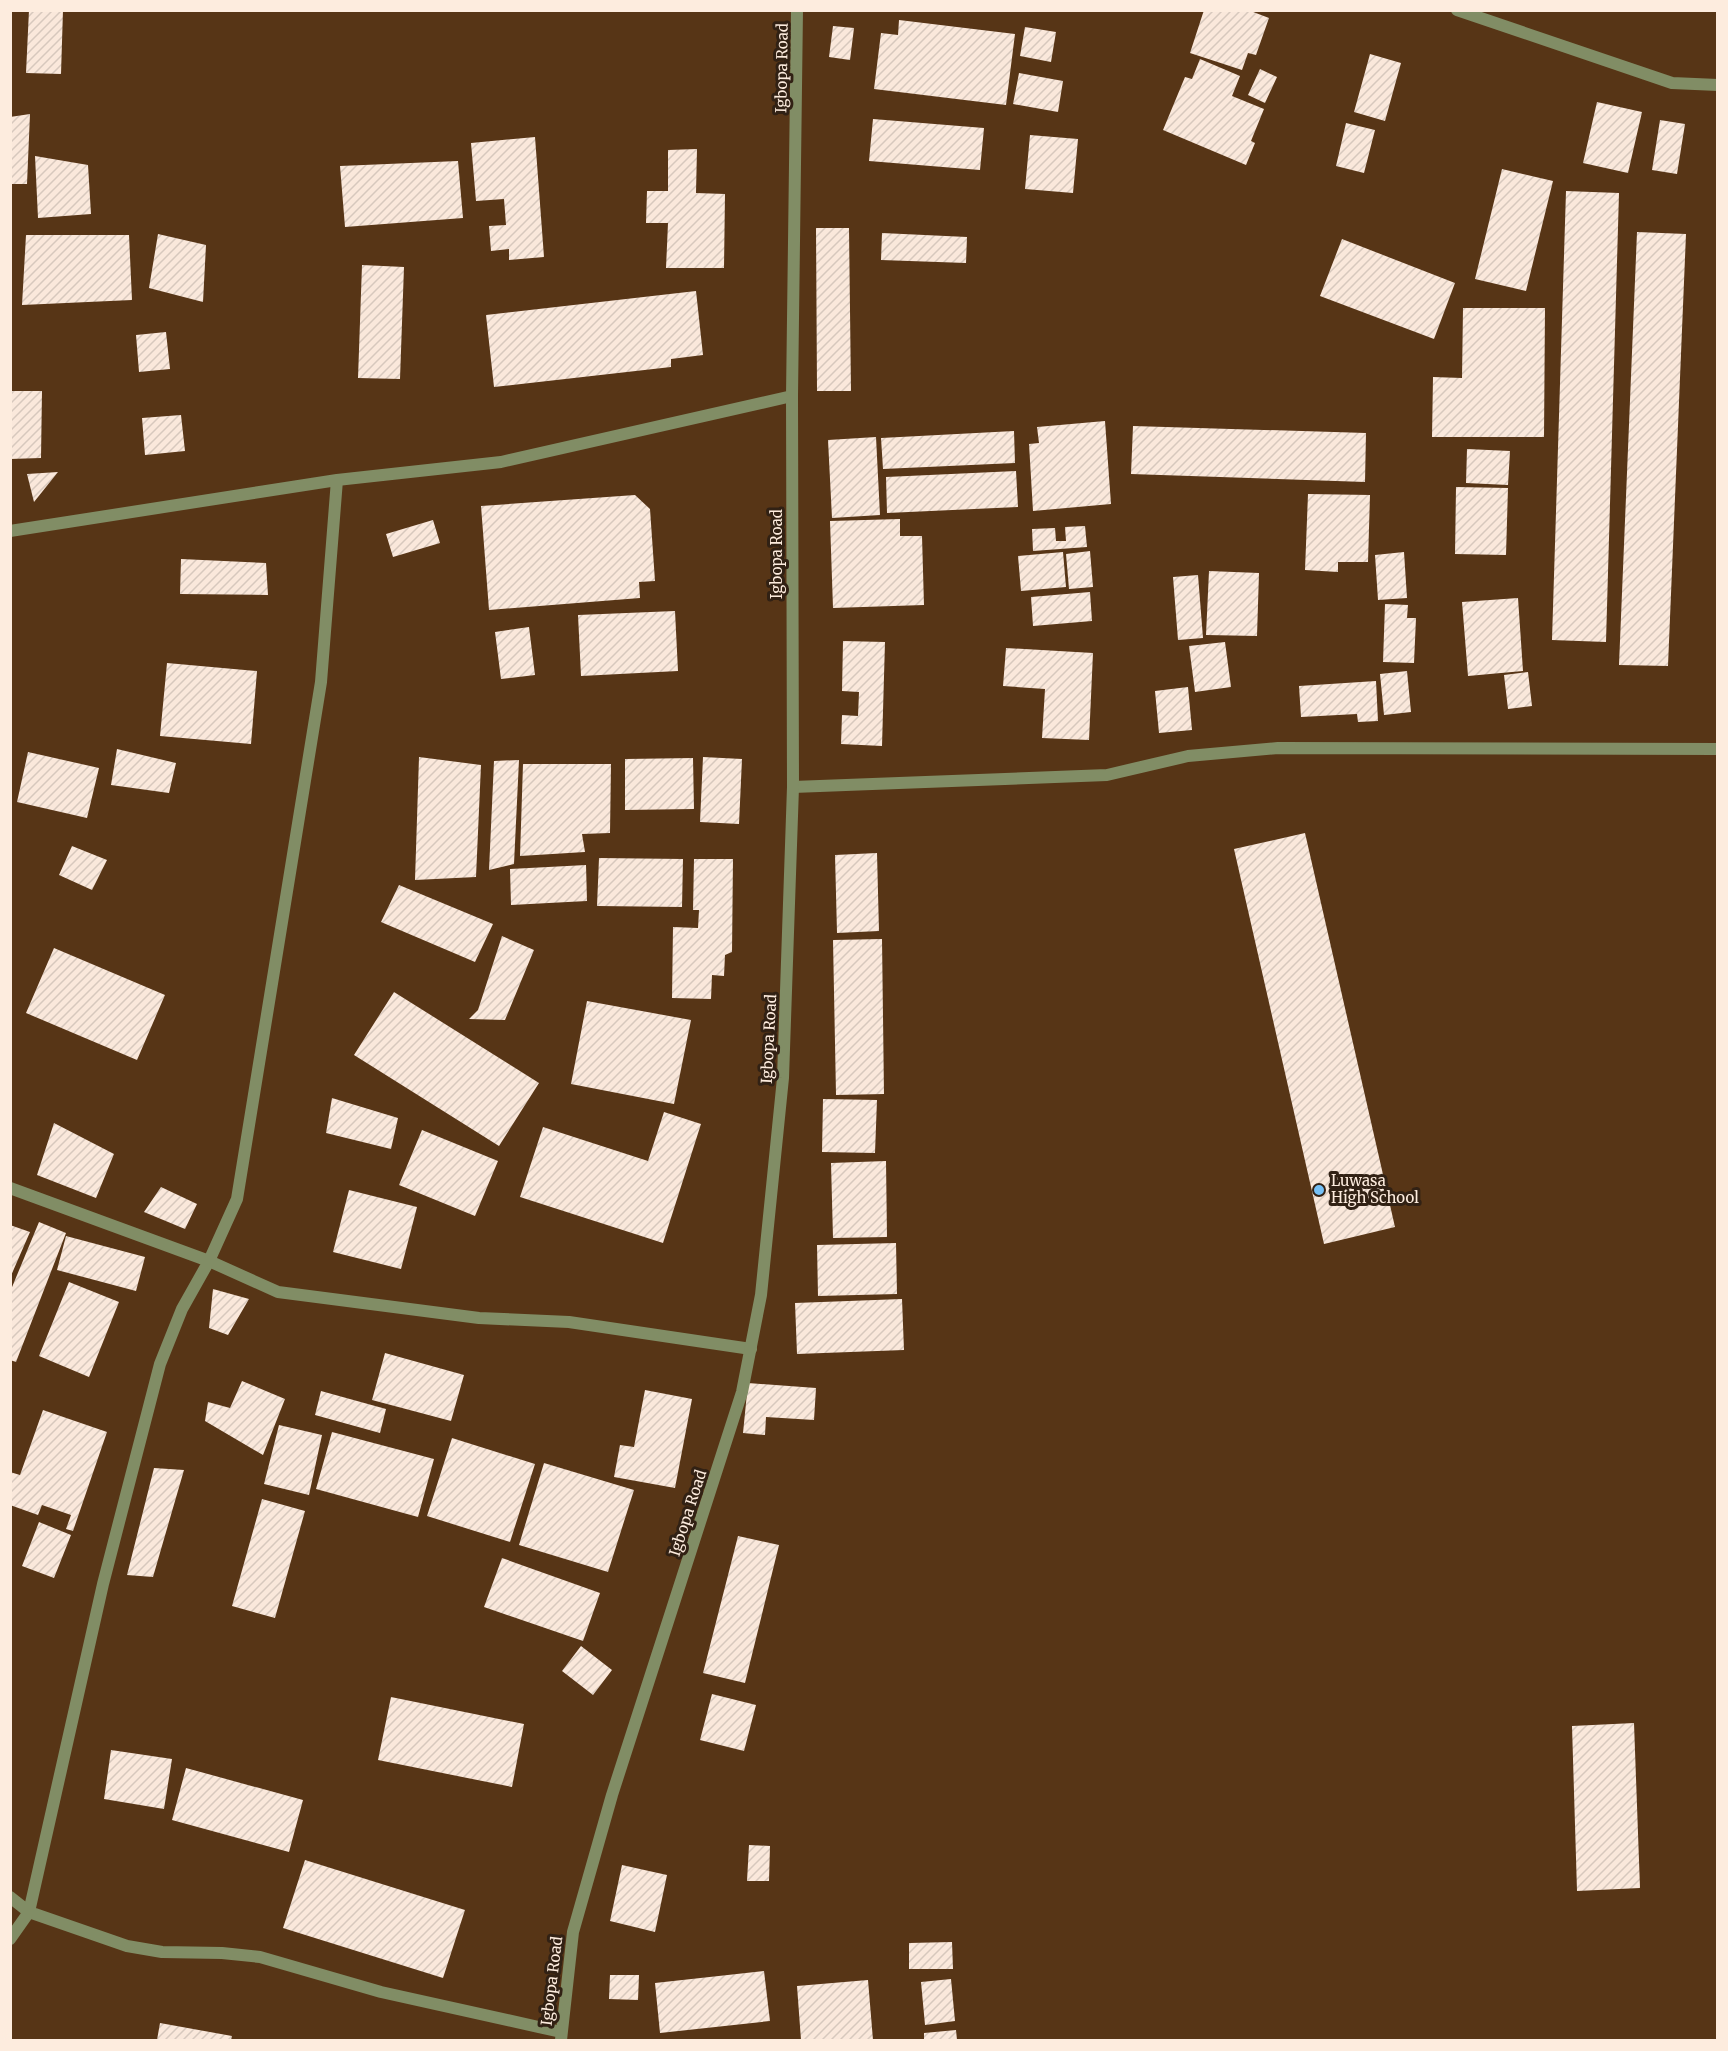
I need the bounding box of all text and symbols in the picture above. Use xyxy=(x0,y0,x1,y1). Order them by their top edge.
street label: Igbopa Road xyxy=(771,23,792,113)
street label: Igbopa Road xyxy=(767,509,786,599)
street label: Igbopa Road xyxy=(757,994,780,1084)
place label: Luwasa High School xyxy=(1331,1171,1419,1207)
marker: Luwasa High School xyxy=(1312,1183,1326,1197)
street label: Igbopa Road xyxy=(665,1467,710,1558)
street label: Igbopa Road xyxy=(537,1935,566,2027)

